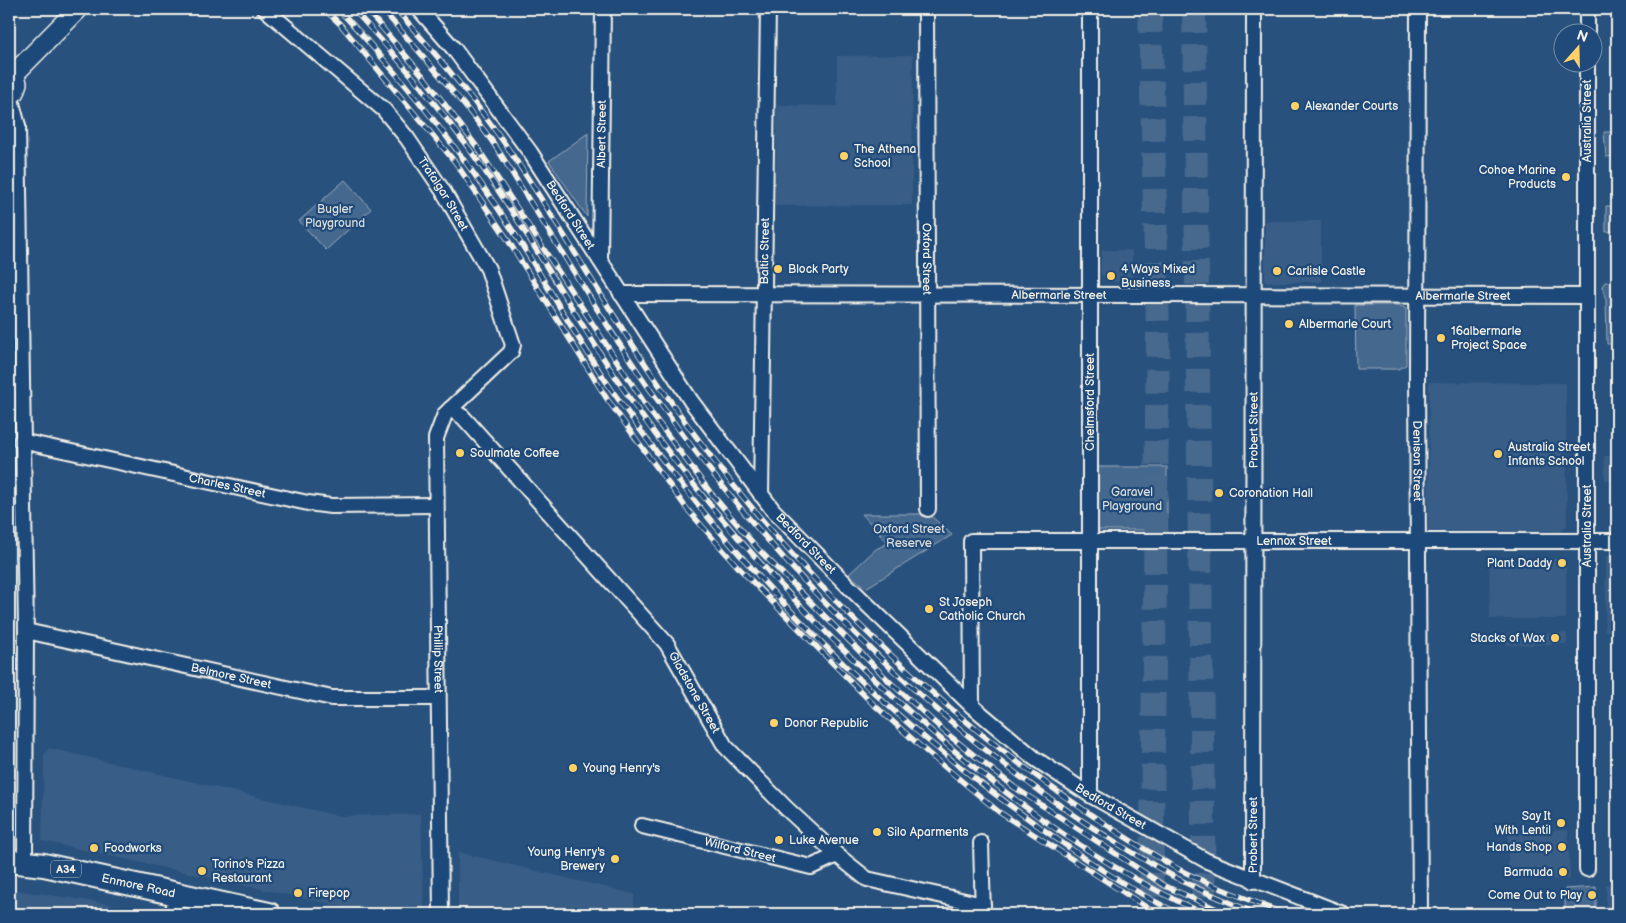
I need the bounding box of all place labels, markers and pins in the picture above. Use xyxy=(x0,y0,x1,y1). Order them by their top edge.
place label: Alexander Courts xyxy=(1305,99,1398,114)
marker: Alexander Courts xyxy=(1289,100,1301,112)
place label: The Athena School xyxy=(854,142,916,171)
marker: The Athena School xyxy=(838,150,850,162)
place label: Cohoe Marine Products xyxy=(1479,163,1556,192)
marker: Cohoe Marine Products xyxy=(1560,171,1572,183)
place label: Block Party xyxy=(788,262,849,277)
place label: 4 Ways Mixed Business xyxy=(1121,262,1195,291)
marker: Block Party xyxy=(772,263,784,275)
place label: Carlisle Castle xyxy=(1287,264,1366,279)
marker: Carlisle Castle xyxy=(1271,265,1283,277)
marker: 4 Ways Mixed Business xyxy=(1105,270,1117,282)
place label: Albermarle Court xyxy=(1299,317,1392,332)
marker: Albermarle Court xyxy=(1283,318,1295,330)
place label: 16albermarle Project Space xyxy=(1451,324,1527,353)
marker: 16albermarle Project Space xyxy=(1435,332,1447,344)
place label: Australia Street Infants School xyxy=(1508,440,1591,469)
place label: Soulmate Coffee xyxy=(470,446,559,461)
marker: Soulmate Coffee xyxy=(454,447,466,459)
marker: Australia Street Infants School xyxy=(1492,448,1504,460)
place label: Coronation Hall xyxy=(1229,486,1313,501)
marker: Coronation Hall xyxy=(1213,487,1225,499)
place label: Plant Daddy xyxy=(1487,556,1553,571)
marker: Plant Daddy xyxy=(1556,557,1568,569)
place label: St Joseph Catholic Church xyxy=(939,595,1026,624)
marker: St Joseph Catholic Church xyxy=(923,603,935,615)
place label: Stacks of Wax xyxy=(1470,631,1545,646)
marker: Stacks of Wax xyxy=(1549,632,1561,644)
place label: Donor Republic xyxy=(784,716,868,731)
marker: Donor Republic xyxy=(768,717,780,729)
place label: Young Henry's xyxy=(582,761,660,776)
marker: Young Henry's xyxy=(567,762,579,774)
place label: Say It With Lentil xyxy=(1495,809,1551,838)
marker: Say It With Lentil xyxy=(1555,817,1567,829)
place label: Silo Aparments xyxy=(887,825,969,840)
marker: Silo Aparments xyxy=(871,826,883,838)
place label: Luke Avenue xyxy=(789,833,859,848)
marker: Luke Avenue xyxy=(773,834,785,846)
place label: Hands Shop xyxy=(1486,840,1552,855)
place label: Foodworks xyxy=(104,841,162,856)
marker: Hands Shop xyxy=(1556,841,1568,853)
marker: Foodworks xyxy=(88,842,100,854)
place label: Young Henry's Brewery xyxy=(527,845,606,874)
marker: Young Henry's Brewery xyxy=(609,853,621,865)
place label: Torino's Pizza Restaurant xyxy=(212,857,285,886)
marker: Torino's Pizza Restaurant xyxy=(196,865,208,877)
place label: Barmuda xyxy=(1503,865,1553,880)
marker: Barmuda xyxy=(1557,866,1569,878)
place label: Firepop xyxy=(308,886,350,901)
marker: Firepop xyxy=(292,887,304,899)
place label: Come Out to Play xyxy=(1488,888,1583,903)
marker: Come Out to Play xyxy=(1586,889,1598,901)

